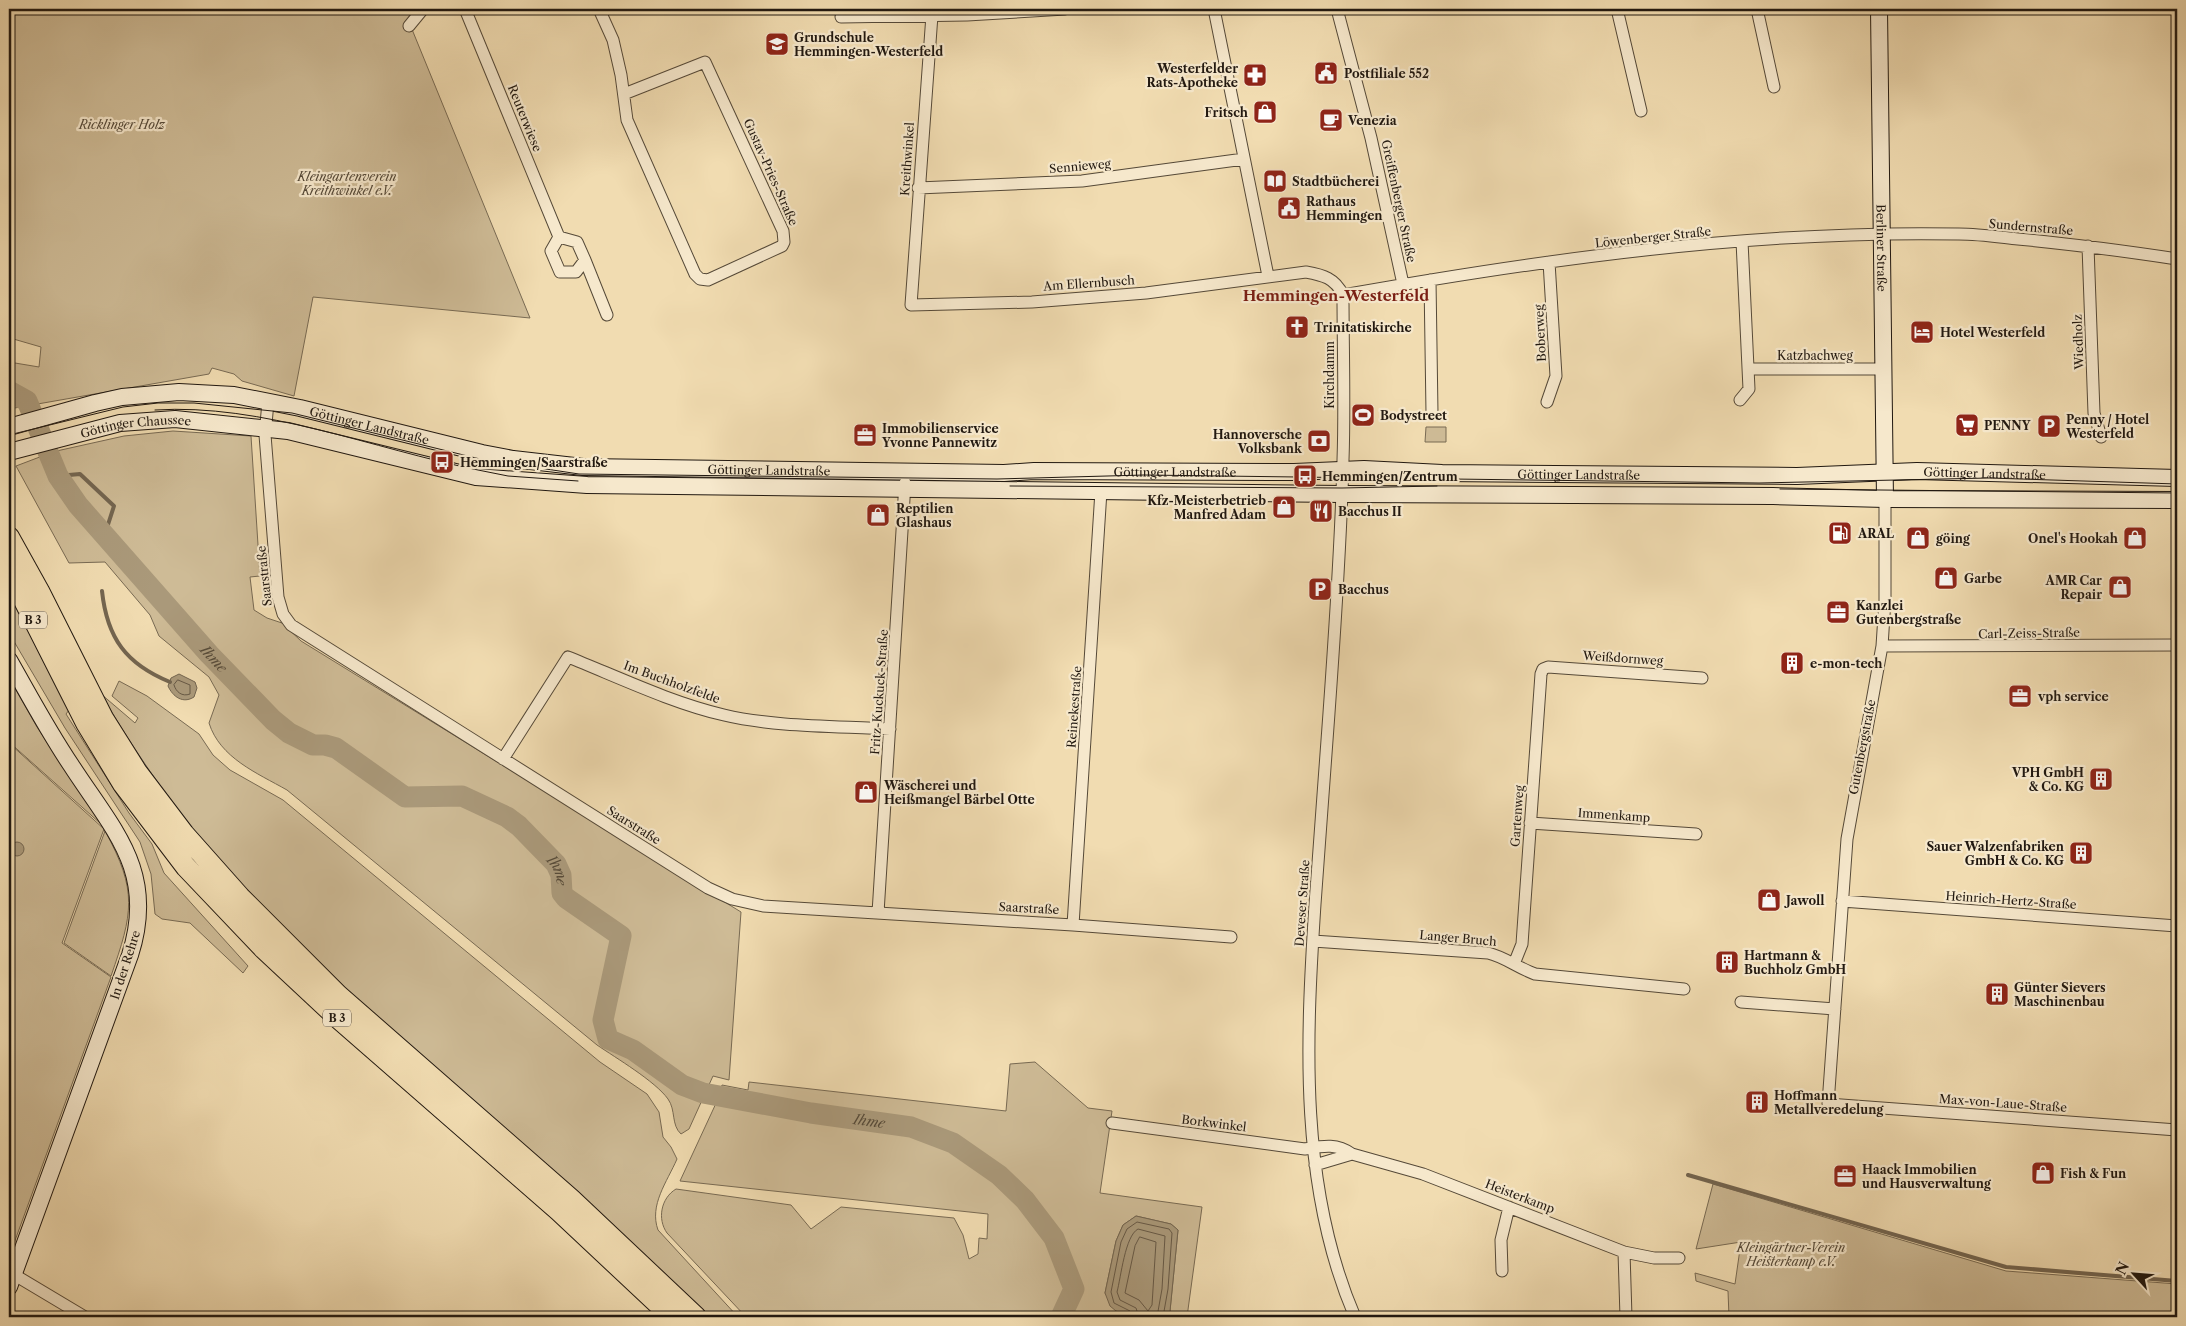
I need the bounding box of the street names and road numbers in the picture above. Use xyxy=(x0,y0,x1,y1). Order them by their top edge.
street label: Reuterwiese xyxy=(505,82,545,154)
street label: Gustav-Pries-Straße xyxy=(741,116,802,228)
street label: Kreithwinkel xyxy=(897,121,917,196)
street label: Greiffenberger Straße xyxy=(1379,138,1419,264)
street label: Sennieweg xyxy=(1049,156,1112,176)
street label: Berliner Straße xyxy=(1874,204,1890,292)
street label: Sundernstraße xyxy=(1988,216,2074,238)
street label: Löwenberger Straße xyxy=(1594,223,1712,251)
street label: Am Ellernbusch xyxy=(1042,272,1136,294)
street label: Boberweg xyxy=(1531,303,1549,362)
street label: Wiedholz xyxy=(2070,314,2086,371)
street label: Kirchdamm xyxy=(1322,341,1337,409)
street label: Katzbachweg xyxy=(1777,348,1854,363)
street label: Göttinger Landstraße xyxy=(308,403,431,447)
street label: Göttinger Chaussee xyxy=(79,411,192,441)
street label: Göttinger Landstraße xyxy=(708,461,831,478)
street label: Göttinger Landstraße xyxy=(1114,464,1236,479)
street label: Göttinger Landstraße xyxy=(1923,464,2046,482)
street label: Göttinger Landstraße xyxy=(1517,466,1640,482)
street label: Saarstraße xyxy=(253,545,275,607)
road number: B 3 xyxy=(19,612,47,628)
street label: Carl-Zeiss-Straße xyxy=(1978,625,2080,641)
street label: Fritz-Kuckuck-Straße xyxy=(867,629,891,755)
street label: Weißdornweg xyxy=(1581,648,1664,668)
street label: Im Buchholzfelde xyxy=(622,658,723,707)
street label: Reinekestraße xyxy=(1064,665,1084,749)
street label: Gutenbergstraße xyxy=(1845,698,1879,796)
street label: Gartenweg xyxy=(1507,784,1527,847)
street label: Saarstraße xyxy=(604,803,664,848)
street label: Immenkamp xyxy=(1577,805,1651,825)
street label: Deveser Straße xyxy=(1291,859,1313,947)
street label: Heinrich-Hertz-Straße xyxy=(1945,888,2077,912)
street label: Saarstraße xyxy=(998,899,1060,917)
street label: Langer Bruch xyxy=(1419,927,1498,949)
street label: In der Rehre xyxy=(107,928,143,1001)
road number: B 3 xyxy=(323,1010,351,1026)
street label: Max-von-Laue-Straße xyxy=(1939,1091,2068,1115)
street label: Borkwinkel xyxy=(1181,1112,1248,1134)
street label: Heisterkamp xyxy=(1483,1176,1557,1216)

